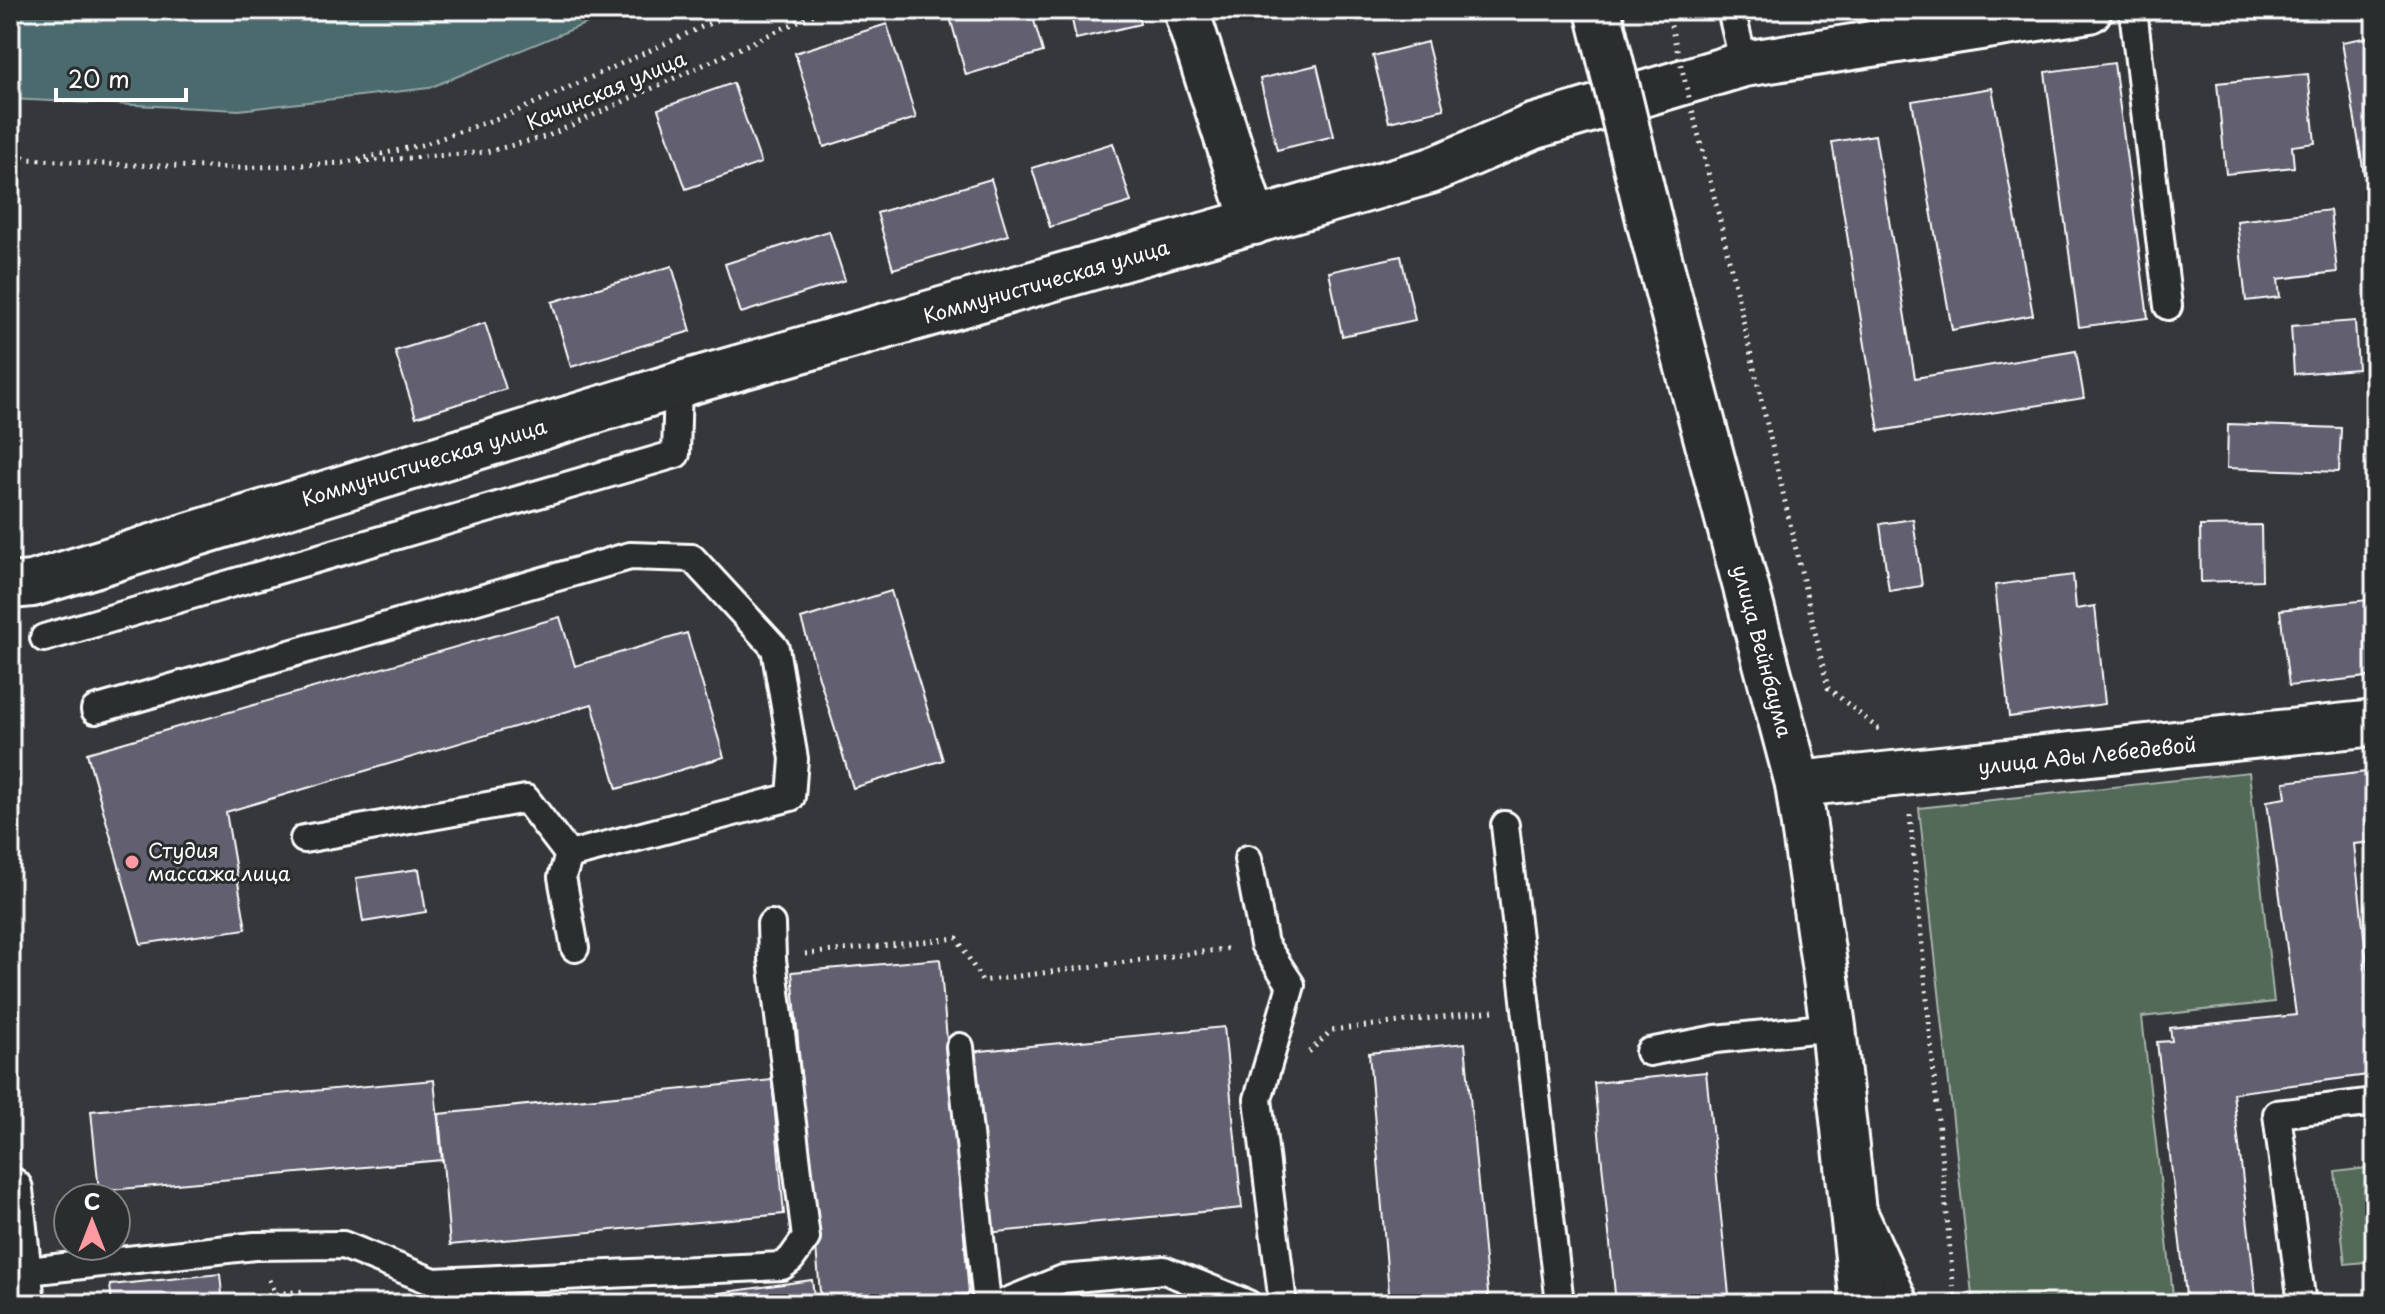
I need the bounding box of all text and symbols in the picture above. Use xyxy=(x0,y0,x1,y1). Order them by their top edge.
street label: Качинская улица xyxy=(522,43,691,137)
scale bar xyxy=(56,52,186,102)
text: 20 m xyxy=(68,60,130,96)
street label: Коммунистическая улица xyxy=(920,231,1173,330)
street label: Коммунистическая улица xyxy=(298,410,550,514)
street label: улица Вейнбаума xyxy=(1726,561,1801,741)
street label: улица Ады Лебедевой xyxy=(1977,729,2197,781)
place label: Студия массажа лица xyxy=(148,835,291,888)
marker: Студия массажа лица xyxy=(123,853,141,871)
north arrow xyxy=(52,1182,132,1262)
text: С xyxy=(84,1184,100,1217)

